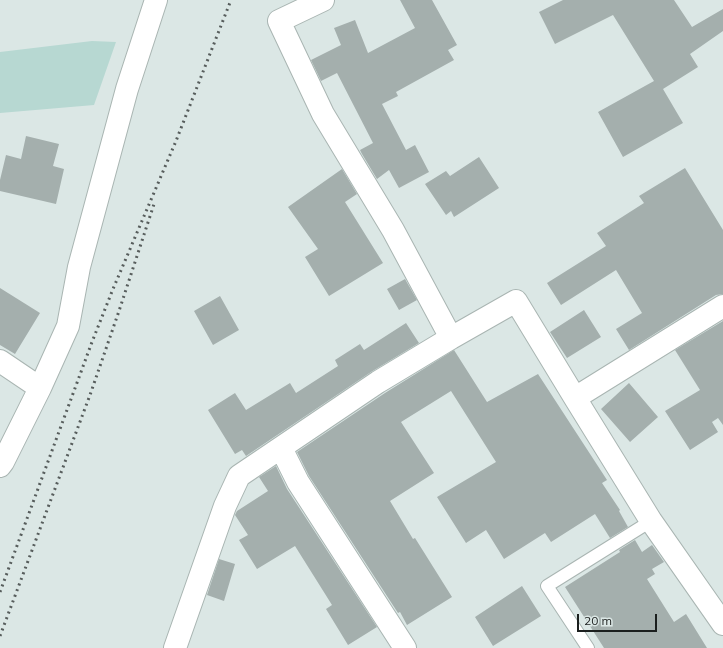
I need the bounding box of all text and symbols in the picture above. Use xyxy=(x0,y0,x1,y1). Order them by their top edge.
scale bar xyxy=(579,606,659,632)
text: 20 m xyxy=(584,613,612,628)

